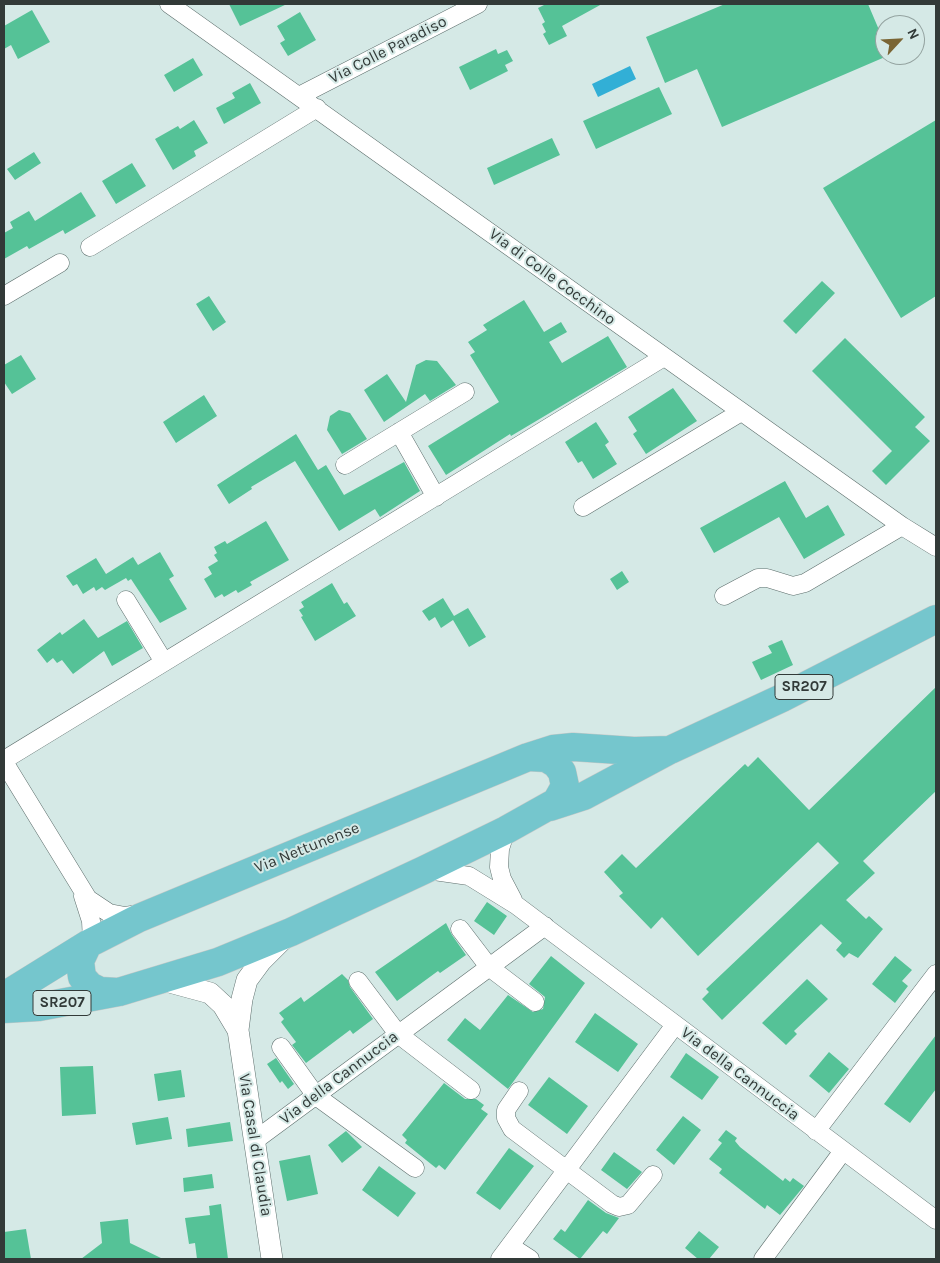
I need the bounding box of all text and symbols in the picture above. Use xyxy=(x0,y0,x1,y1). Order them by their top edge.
street label: Via Colle Paradiso xyxy=(326,12,450,88)
north arrow xyxy=(875,15,925,65)
text: N xyxy=(903,26,923,42)
street label: Via di Colle Cocchino xyxy=(485,225,619,329)
road number: SR207 xyxy=(775,674,833,700)
street label: Via Nettunense xyxy=(252,818,362,878)
road number: SR207 xyxy=(33,990,91,1016)
street label: Via della Cannuccia xyxy=(677,1023,803,1125)
street label: Via della Cannuccia xyxy=(276,1027,402,1129)
street label: Via Casal di Claudia xyxy=(234,1072,276,1218)

